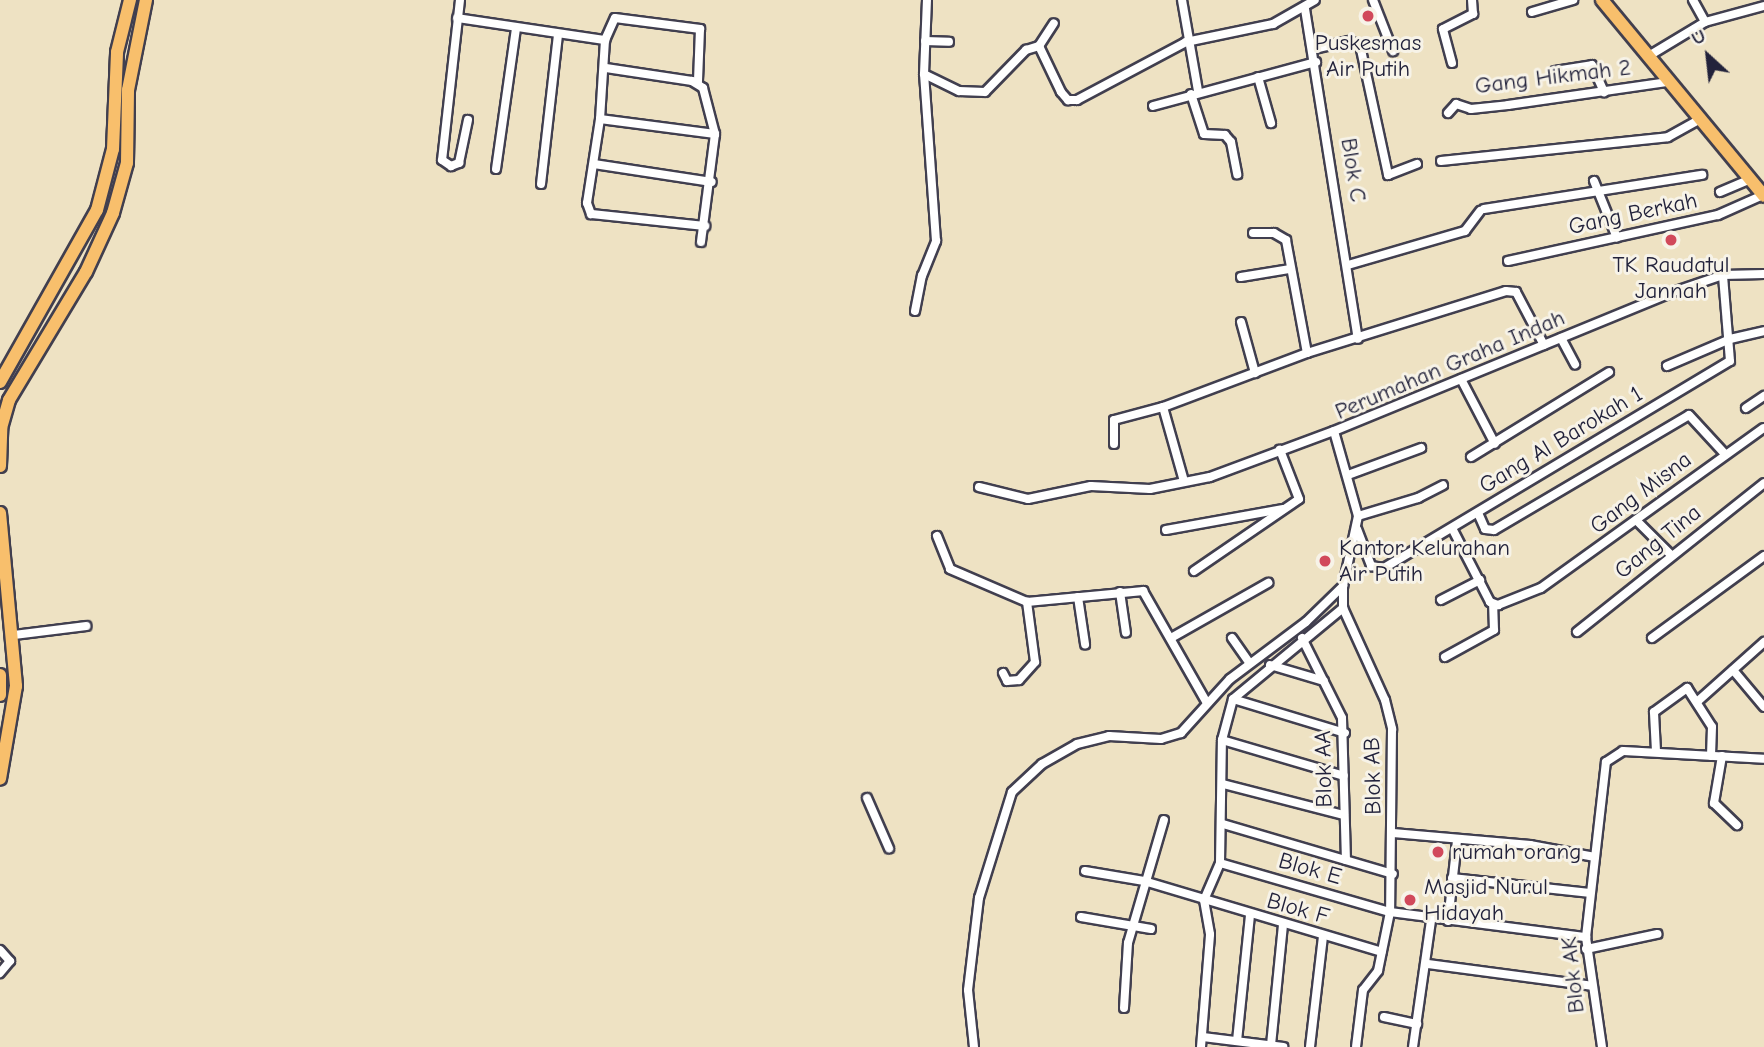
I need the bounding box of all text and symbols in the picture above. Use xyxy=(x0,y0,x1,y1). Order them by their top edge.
marker: Puskesmas Air Putih xyxy=(1358,6,1378,26)
north arrow xyxy=(1673,21,1743,91)
text: U xyxy=(1688,25,1709,50)
place label: Puskesmas Air Putih xyxy=(1315,29,1421,83)
street label: Gang Hikmah 2 xyxy=(1473,54,1633,100)
street label: Blok C xyxy=(1334,136,1372,204)
street label: Gang Berkah xyxy=(1566,187,1700,241)
marker: TK Raudatul Jannah xyxy=(1663,232,1679,248)
place label: TK Raudatul Jannah xyxy=(1612,251,1730,305)
street label: Perumahan Graha Indah xyxy=(1331,304,1569,426)
street label: Gang Al Barokah 1 xyxy=(1474,380,1648,500)
street label: Gang Misna xyxy=(1585,446,1697,540)
street label: Gang Tina xyxy=(1609,499,1707,585)
place label: Kantor Kelurahan Air Putih xyxy=(1339,534,1510,588)
marker: Kantor Kelurahan Air Putih xyxy=(1317,553,1333,569)
street label: Blok AA xyxy=(1310,730,1338,808)
street label: Blok AB xyxy=(1359,737,1387,815)
place label: rumah orang xyxy=(1452,838,1581,866)
marker: rumah orang xyxy=(1430,844,1446,860)
street label: Blok E xyxy=(1275,847,1345,891)
place label: Masjid Nurul Hidayah xyxy=(1424,873,1548,927)
street label: Blok F xyxy=(1264,887,1332,931)
marker: Masjid Nurul Hidayah xyxy=(1402,892,1418,908)
street label: Blok AK xyxy=(1555,936,1591,1014)

